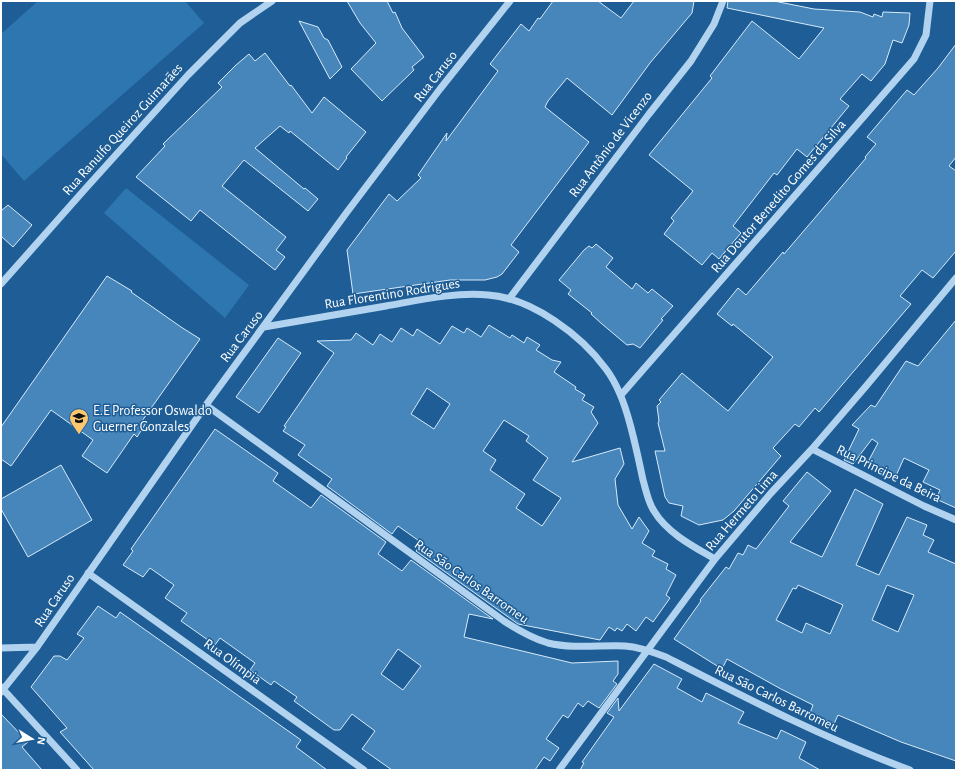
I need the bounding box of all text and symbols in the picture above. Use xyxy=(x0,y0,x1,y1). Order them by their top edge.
street label: Rua Caruso xyxy=(412,48,460,105)
street label: Rua Ranulfo Queiroz Guimarães xyxy=(60,61,186,198)
street label: Rua Antônio de Vicenzo xyxy=(567,89,655,200)
street label: Rua Doutor Benedito Gomes da Silva xyxy=(709,117,849,276)
street label: Rua Florentino Rodrigues xyxy=(323,276,461,312)
street label: Rua Caruso xyxy=(218,308,266,365)
place label: E.E Professor Oswaldo Guerner Gonzales xyxy=(93,404,212,434)
school or university icon: E.E Professor Oswaldo Guerner Gonzales xyxy=(68,407,90,435)
street label: Rua Principe da Beira xyxy=(834,443,944,505)
street label: Rua Hermeto Lima xyxy=(703,467,781,554)
street label: Rua São Carlos Barromeu xyxy=(412,537,531,626)
street label: Rua Caruso xyxy=(32,571,78,630)
street label: Rua Olímpia xyxy=(201,636,264,688)
street label: Rua São Carlos Barromeu xyxy=(712,663,841,735)
north arrow xyxy=(12,719,52,759)
text: N xyxy=(35,736,47,746)

